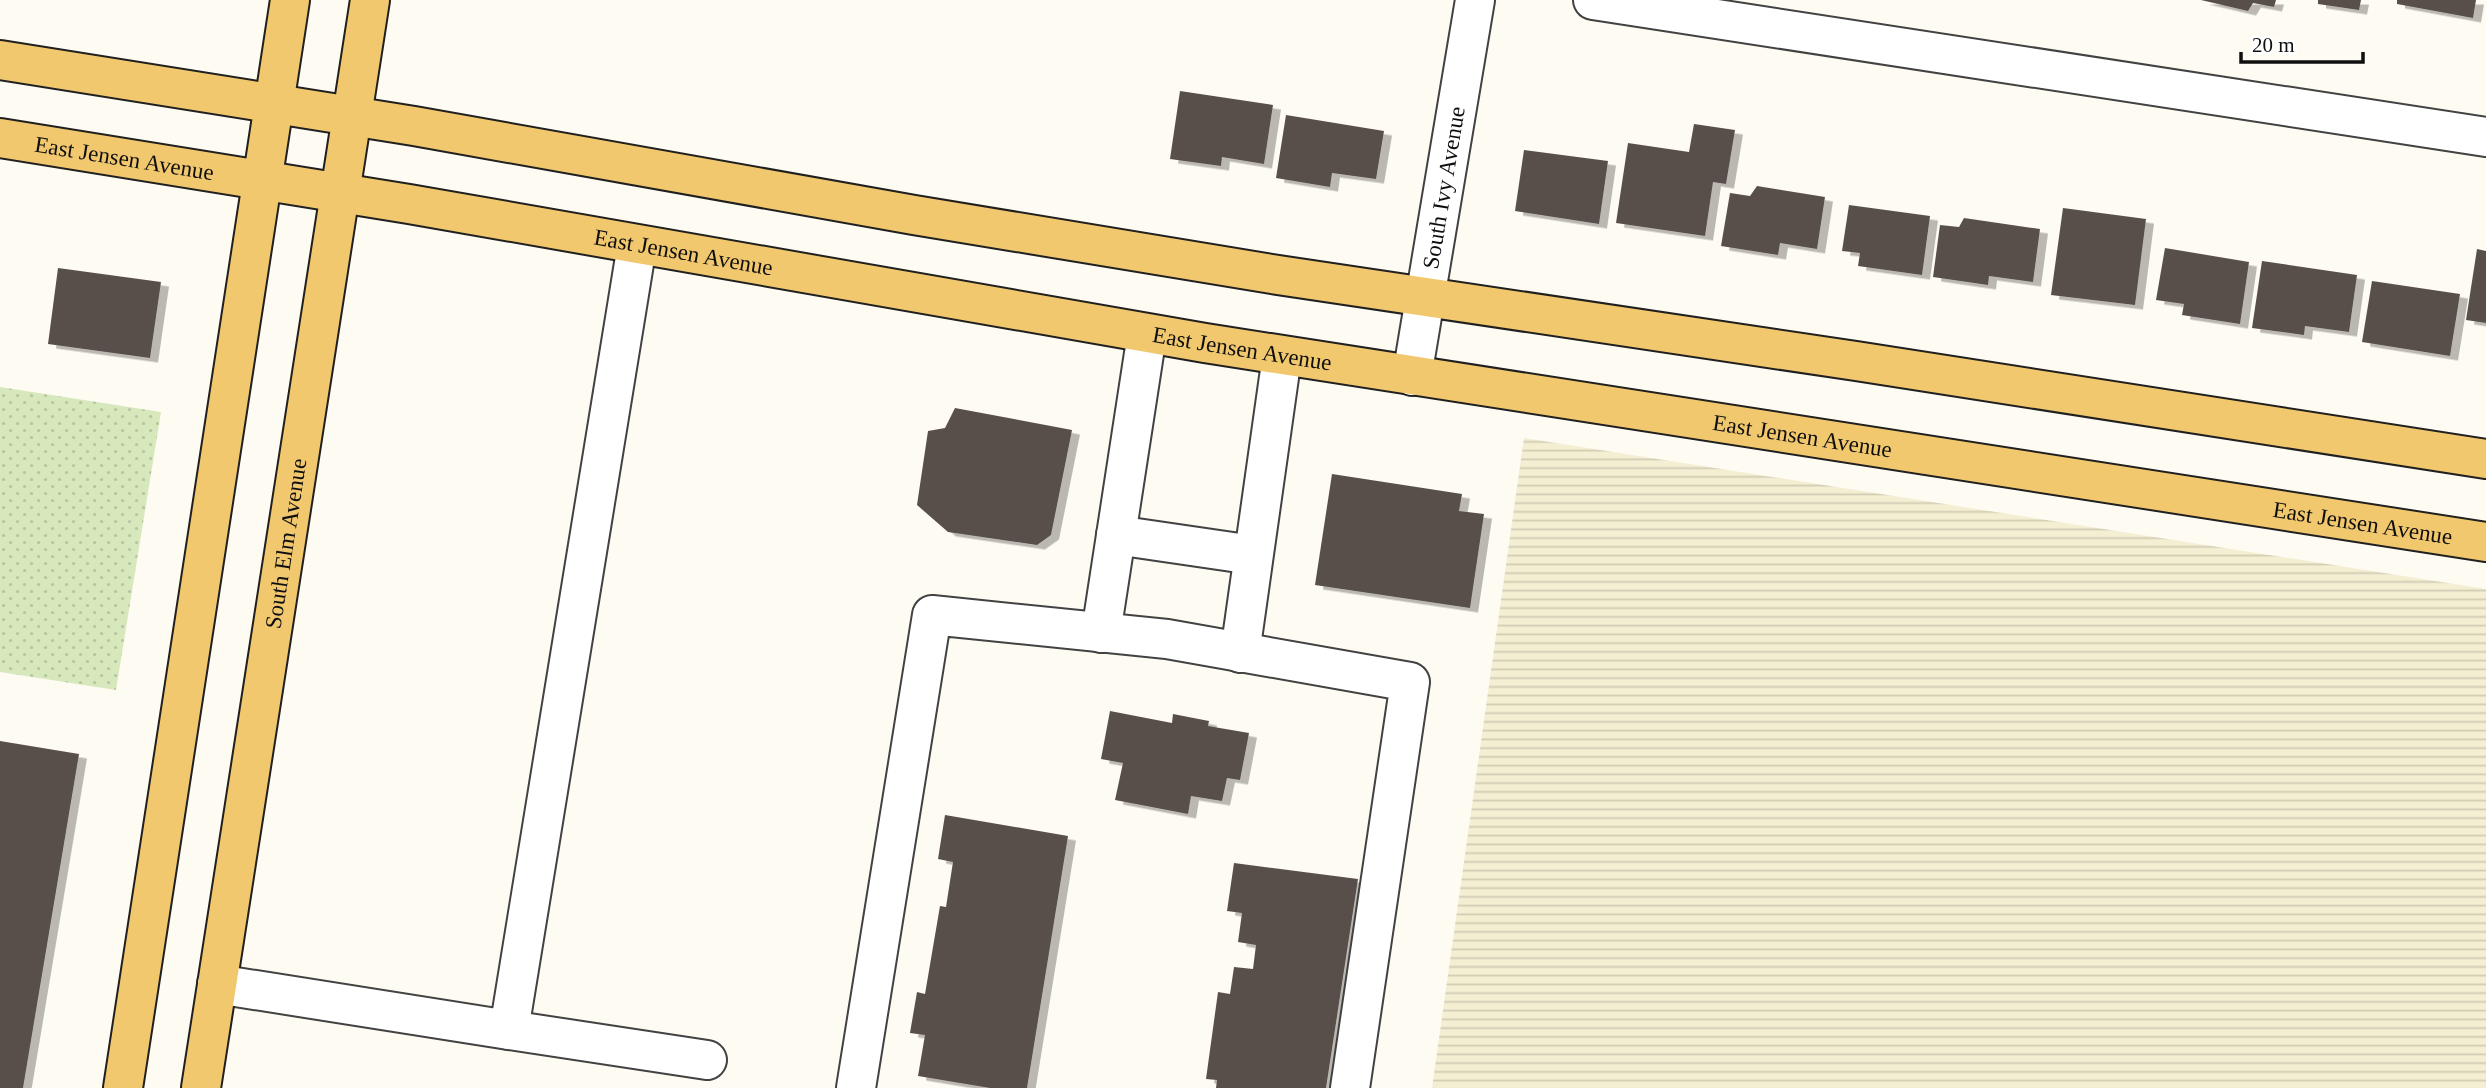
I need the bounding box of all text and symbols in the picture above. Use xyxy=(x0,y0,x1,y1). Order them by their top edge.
scale bar xyxy=(2241,21,2364,65)
text: 20 m xyxy=(2252,33,2295,57)
street label: South Ivy Avenue xyxy=(1418,105,1470,271)
street label: East Jensen Avenue xyxy=(33,132,216,185)
street label: East Jensen Avenue xyxy=(592,225,775,280)
street label: East Jensen Avenue xyxy=(1151,322,1334,376)
street label: East Jensen Avenue xyxy=(1711,410,1894,463)
street label: South Elm Avenue xyxy=(261,457,312,631)
street label: East Jensen Avenue xyxy=(2271,497,2454,550)

